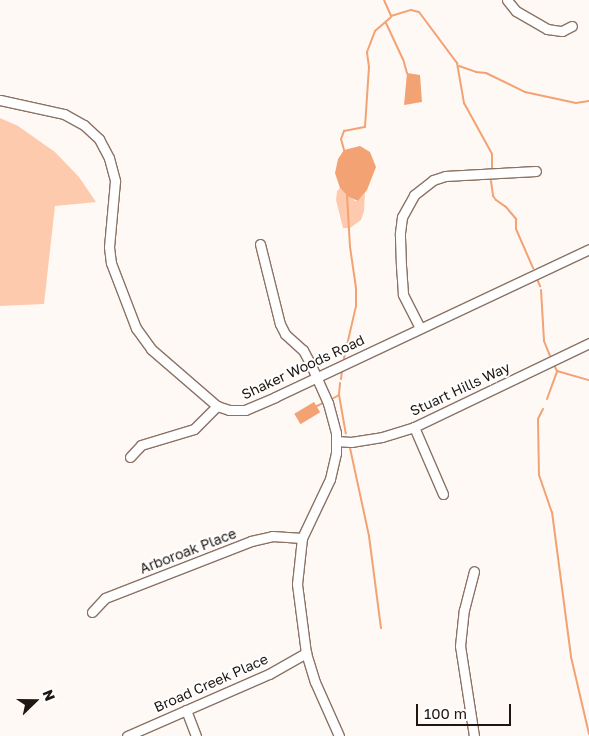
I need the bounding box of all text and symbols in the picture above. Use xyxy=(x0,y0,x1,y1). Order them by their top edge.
street label: Shaker Woods Road xyxy=(239,331,367,403)
street label: Stuart Hills Way xyxy=(407,359,513,419)
street label: Arboroak Place xyxy=(137,525,239,577)
street label: Broad Creek Place xyxy=(151,650,271,716)
north arrow xyxy=(10,676,60,726)
text: N xyxy=(39,687,59,703)
scale bar xyxy=(419,694,514,726)
text: 100 m xyxy=(424,704,467,722)

